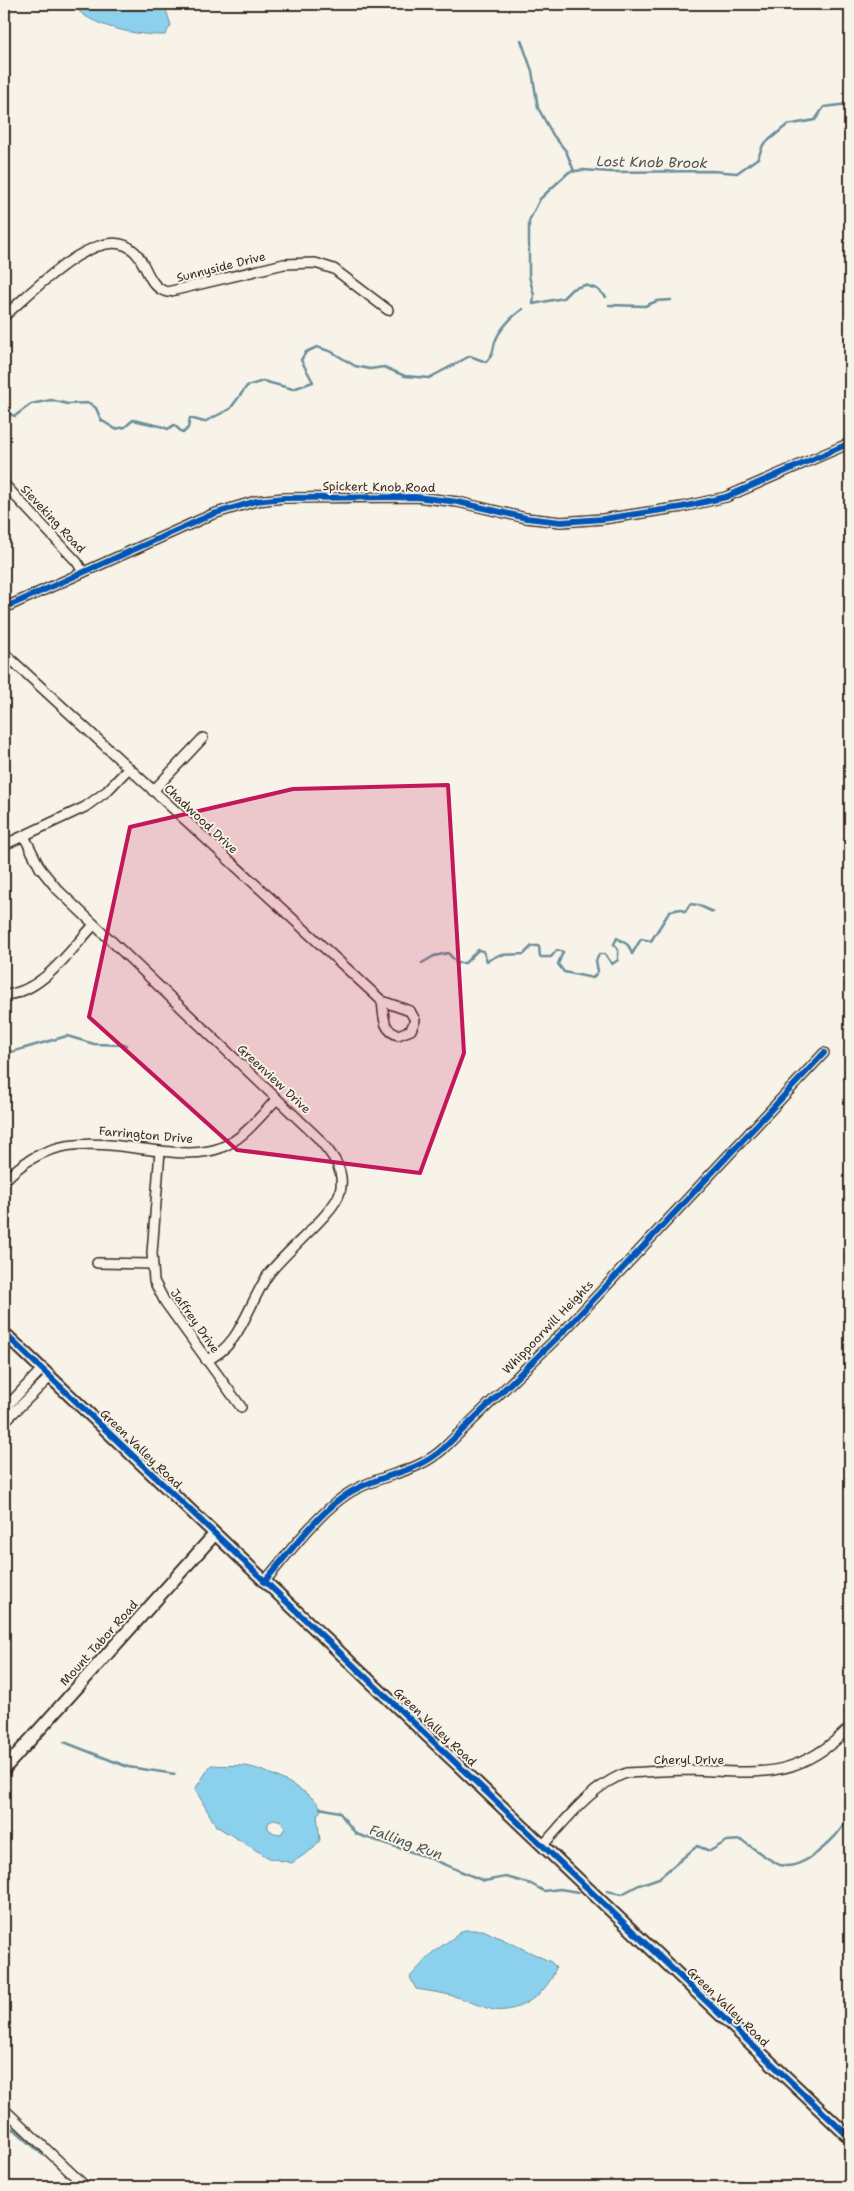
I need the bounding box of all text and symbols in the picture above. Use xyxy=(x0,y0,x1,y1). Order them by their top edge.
water label: Lost Knob Brook xyxy=(596,152,708,172)
street label: Sunnyside Drive xyxy=(175,248,267,286)
street label: Spickert Knob Road xyxy=(322,478,436,496)
street label: Sieveking Road xyxy=(17,481,89,557)
street label: Chadwood Drive xyxy=(161,781,241,858)
street label: Greenview Drive xyxy=(234,1041,314,1117)
street label: Farrington Drive xyxy=(98,1123,194,1147)
street label: Whippoorwill Heights xyxy=(499,1277,597,1377)
street label: Jaffrey Drive xyxy=(167,1286,223,1357)
street label: Green Valley Road xyxy=(97,1406,186,1493)
street label: Mount Tabor Road xyxy=(56,1597,142,1689)
street label: Green Valley Road xyxy=(390,1684,480,1770)
street label: Cheryl Drive xyxy=(654,1752,724,1768)
water label: Falling Run xyxy=(367,1820,445,1864)
street label: Green Valley Road xyxy=(684,1964,773,2051)

